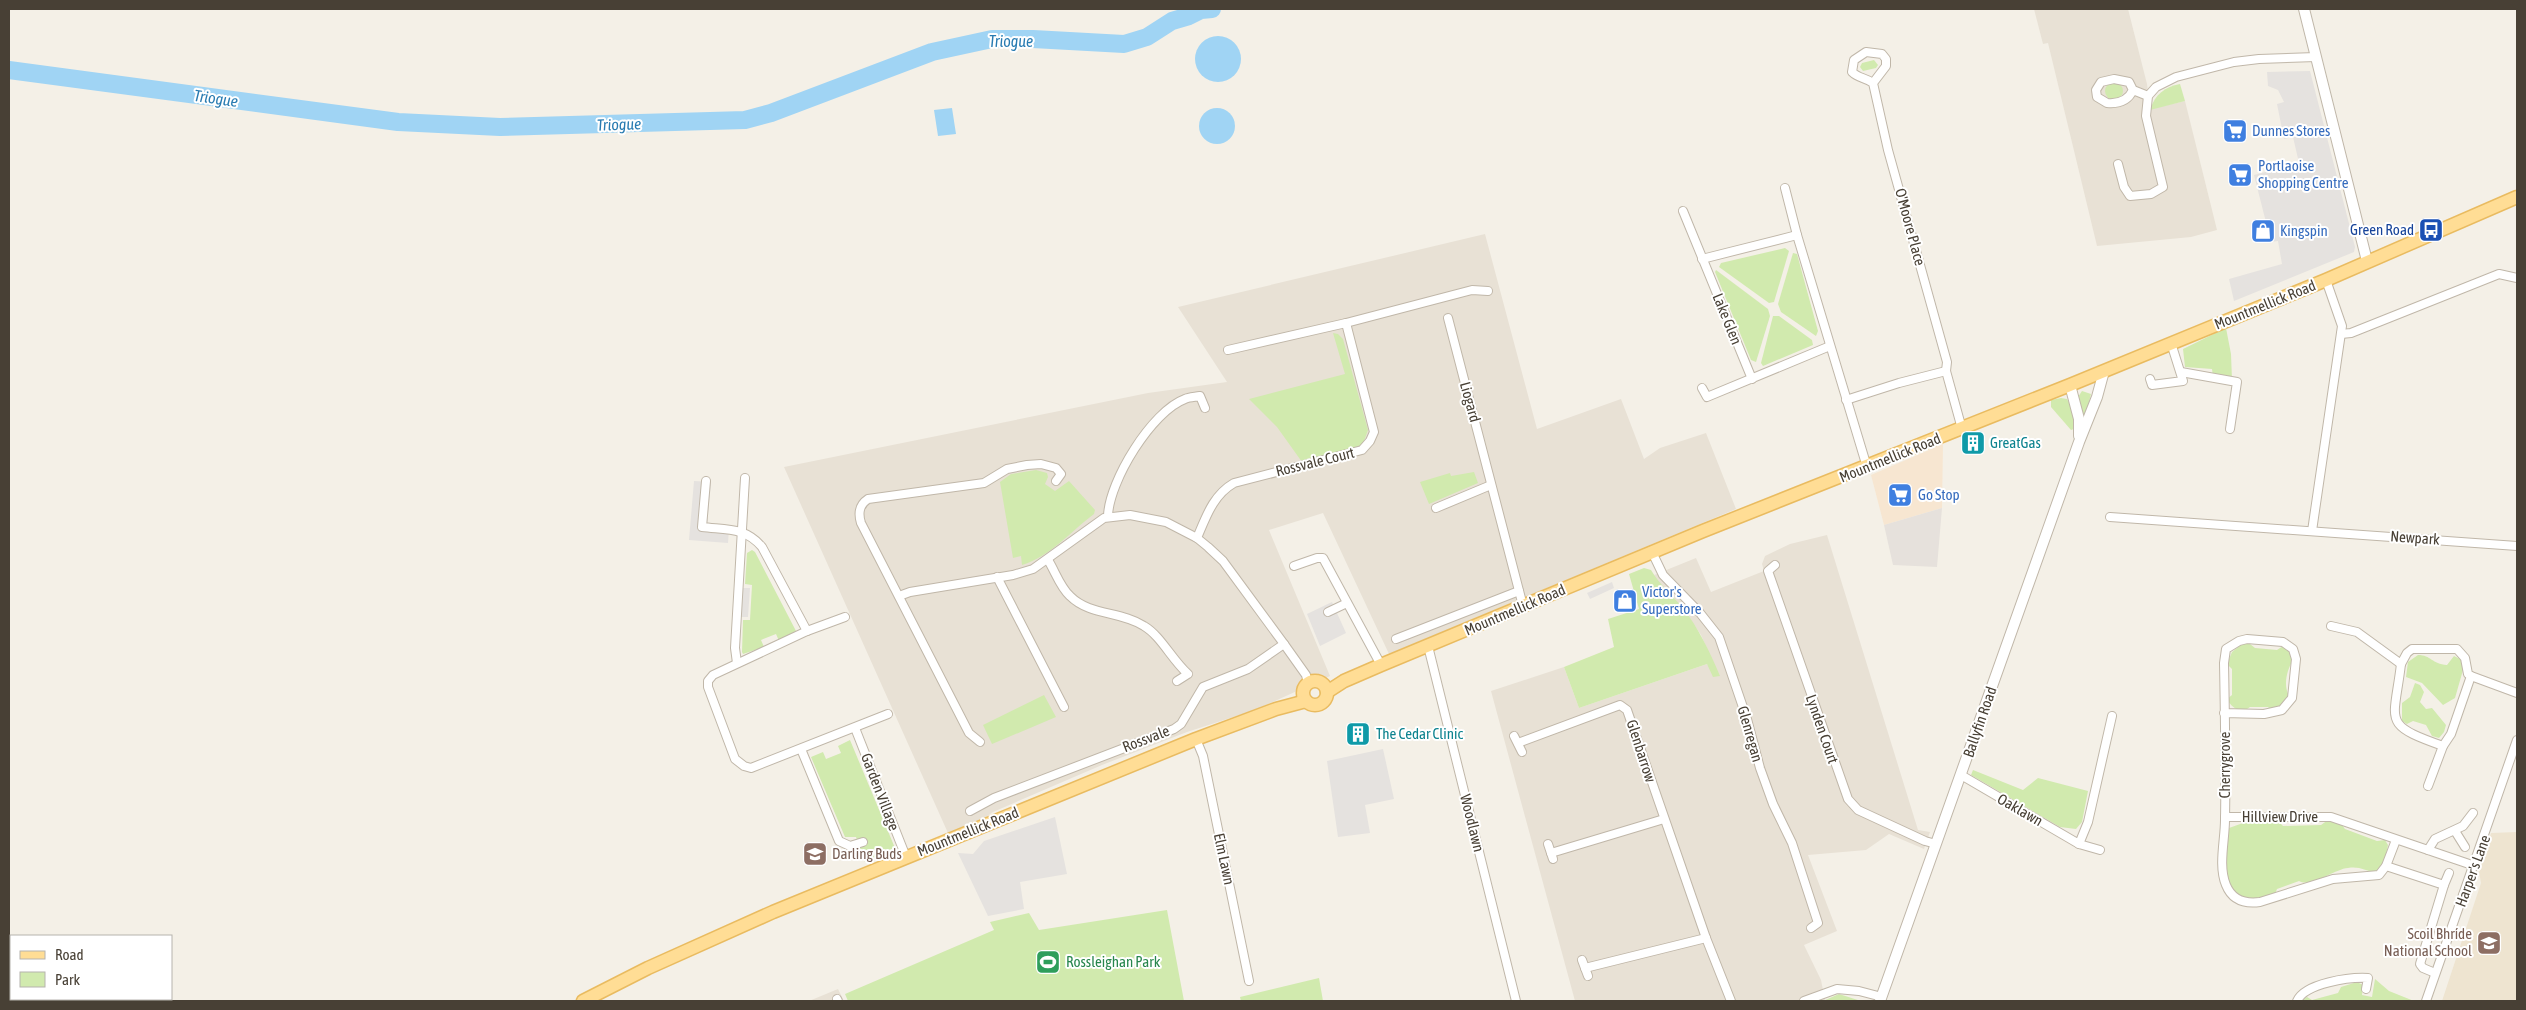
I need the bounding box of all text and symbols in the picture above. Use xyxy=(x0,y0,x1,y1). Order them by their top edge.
water label: Triogue xyxy=(989,32,1033,51)
water label: Triogue xyxy=(193,86,239,111)
water label: Triogue xyxy=(596,114,642,135)
supermarket icon: Dunnes Stores xyxy=(2222,118,2248,144)
place label: Dunnes Stores xyxy=(2252,122,2330,139)
place label: Portlaoise Shopping Centre xyxy=(2258,157,2349,191)
supermarket icon: Portlaoise Shopping Centre xyxy=(2227,162,2253,188)
street label: O'Moore Place xyxy=(1892,186,1929,268)
bus stop icon: Green Road xyxy=(2418,217,2444,243)
shop icon: Kingspin xyxy=(2250,218,2276,244)
place label: Green Road xyxy=(2350,221,2414,238)
place label: Kingspin xyxy=(2280,222,2328,239)
street label: Mountmellick Road xyxy=(2212,276,2318,333)
street label: Lake Glen xyxy=(1710,291,1745,347)
street label: Liogard xyxy=(1457,380,1484,424)
street label: Mountmellick Road xyxy=(1837,429,1943,486)
building icon: GreatGas xyxy=(1960,430,1986,456)
place label: GreatGas xyxy=(1990,434,2041,451)
street label: Rossvale Court xyxy=(1274,444,1356,479)
supermarket icon: Go Stop xyxy=(1887,482,1913,508)
place label: Go Stop xyxy=(1918,486,1960,503)
street label: Newpark xyxy=(2390,527,2441,548)
street label: Mountmellick Road xyxy=(1462,581,1568,638)
place label: Victor's Superstore xyxy=(1642,583,1702,617)
shop icon: Victor's Superstore xyxy=(1612,588,1638,614)
street label: Ballyfin Road xyxy=(1960,684,2000,759)
street label: Lynden Court xyxy=(1803,692,1842,766)
street label: Glenregan xyxy=(1734,704,1767,764)
street label: Glenbarrow xyxy=(1623,717,1660,784)
building icon: The Cedar Clinic xyxy=(1345,721,1371,747)
street label: Rossvale xyxy=(1120,722,1172,755)
place label: The Cedar Clinic xyxy=(1376,725,1463,742)
street label: Cherrygrove xyxy=(2216,732,2233,798)
street label: Garden Village xyxy=(858,751,903,833)
street label: Oaklawn xyxy=(1995,790,2046,829)
street label: Woodlawn xyxy=(1457,792,1488,853)
street label: Mountmellick Road xyxy=(915,803,1021,860)
street label: Hillview Drive xyxy=(2242,808,2318,825)
street label: Elm Lawn xyxy=(1211,832,1238,886)
street label: Harper's Lane xyxy=(2452,832,2493,909)
school or university icon: Darling Buds xyxy=(802,841,828,867)
place label: Darling Buds xyxy=(832,845,902,862)
place label: Scoil Bhríde National School xyxy=(2384,925,2472,959)
school or university icon: Scoil Bhríde National School xyxy=(2476,930,2502,956)
legend xyxy=(10,935,172,1000)
text: Road xyxy=(55,946,84,963)
sports icon: Rossleighan Park xyxy=(1035,949,1061,975)
place label: Rossleighan Park xyxy=(1066,953,1161,970)
text: Park xyxy=(55,971,80,988)

